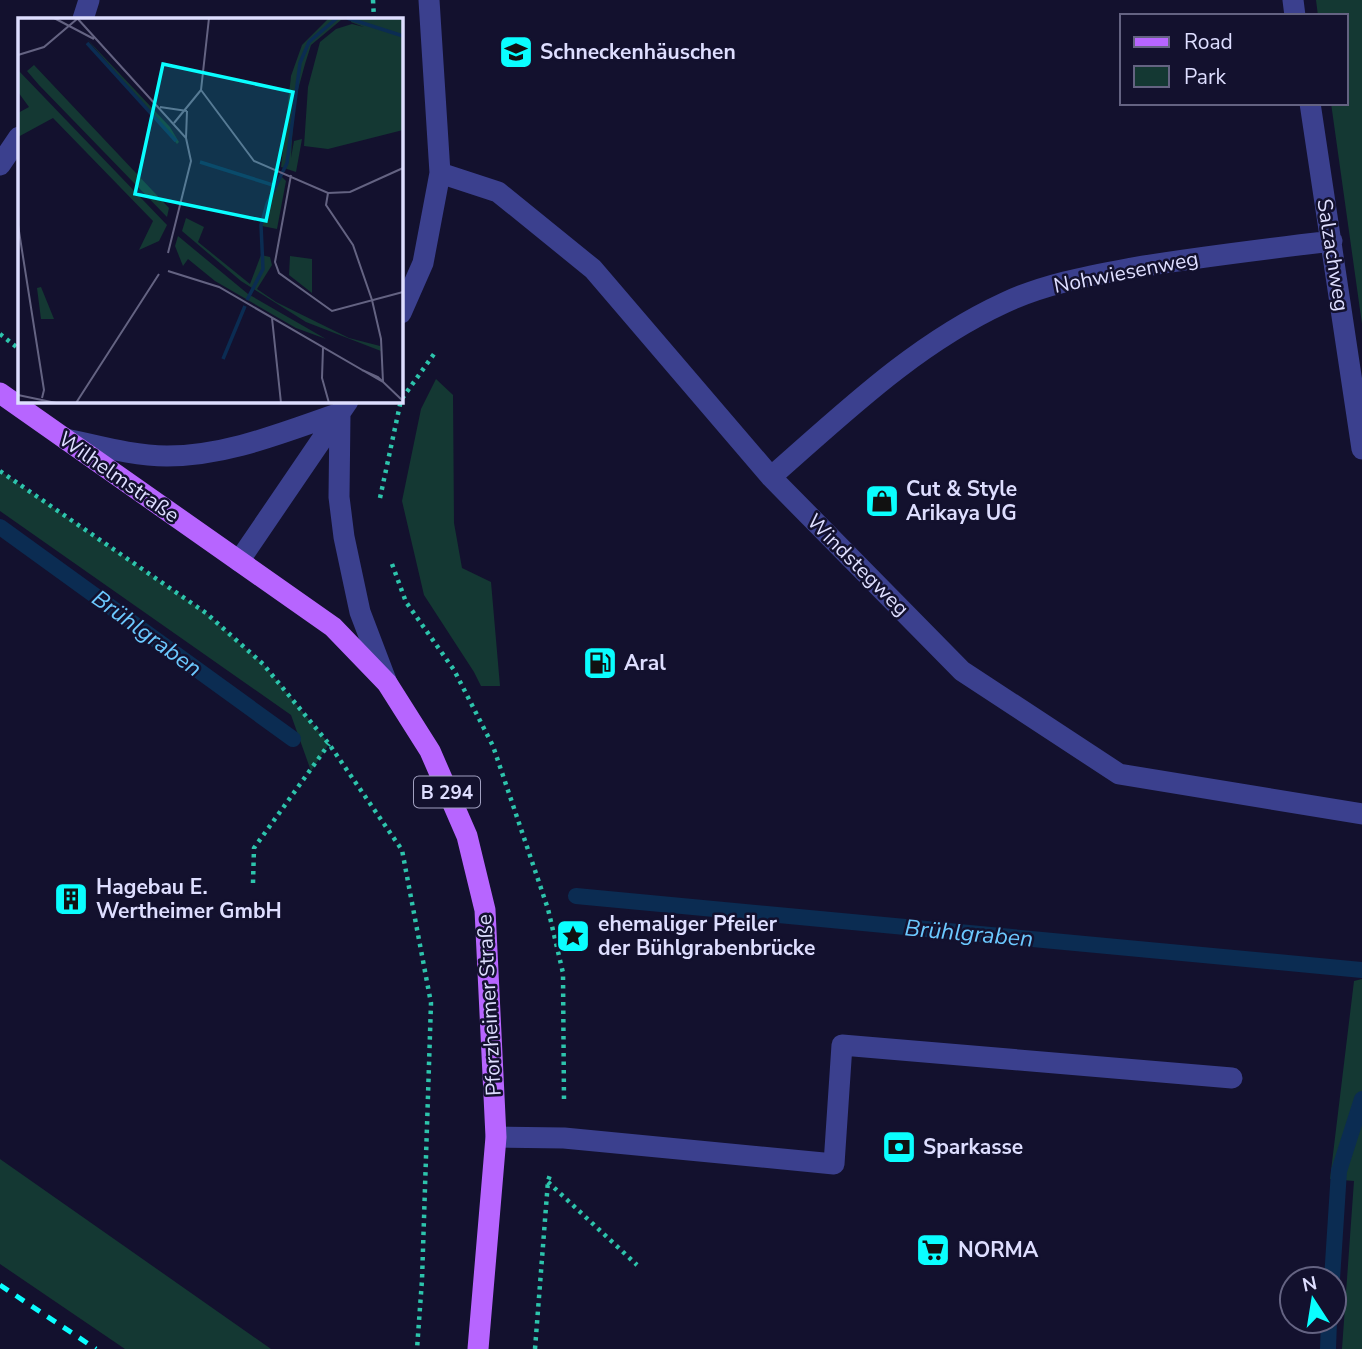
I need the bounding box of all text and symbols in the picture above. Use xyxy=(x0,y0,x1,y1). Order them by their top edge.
legend xyxy=(1120,14,1348,105)
inset map xyxy=(18,18,402,402)
text: Road xyxy=(1184,28,1233,56)
school or university icon: Schneckenhäuschen xyxy=(497,33,535,71)
place label: Schneckenhäuschen xyxy=(540,38,736,66)
text: Park xyxy=(1184,63,1226,91)
street label: Salzachweg xyxy=(1310,197,1356,313)
street label: Nohwiesenweg xyxy=(1051,244,1201,300)
street label: Wilhelmstraße xyxy=(53,425,185,529)
place label: Cut & Style Arikaya UG xyxy=(906,475,1017,527)
shop icon: Cut & Style Arikaya UG xyxy=(863,482,901,520)
street label: Windstegweg xyxy=(801,508,915,622)
water label: Brühlgraben xyxy=(85,583,208,684)
fuel station icon: Aral xyxy=(581,644,619,682)
place label: Aral xyxy=(624,649,666,677)
road number: B 294 xyxy=(414,776,480,807)
place label: Hagebau E. Wertheimer GmbH xyxy=(96,873,282,925)
building icon: Hagebau E. Wertheimer GmbH xyxy=(52,880,90,918)
place label: ehemaliger Pfeiler der Bühlgrabenbrücke xyxy=(598,910,815,962)
water label: Brühlgraben xyxy=(903,912,1035,955)
street label: Pforzheimer Straße xyxy=(470,913,508,1097)
place icon: ehemaliger Pfeiler der Bühlgrabenbrücke xyxy=(554,917,592,955)
bank icon: Sparkasse xyxy=(880,1128,918,1166)
place label: Sparkasse xyxy=(923,1133,1023,1161)
supermarket icon: NORMA xyxy=(914,1231,952,1269)
place label: NORMA xyxy=(958,1236,1039,1264)
north arrow xyxy=(1278,1265,1348,1335)
text: N xyxy=(1300,1270,1319,1299)

